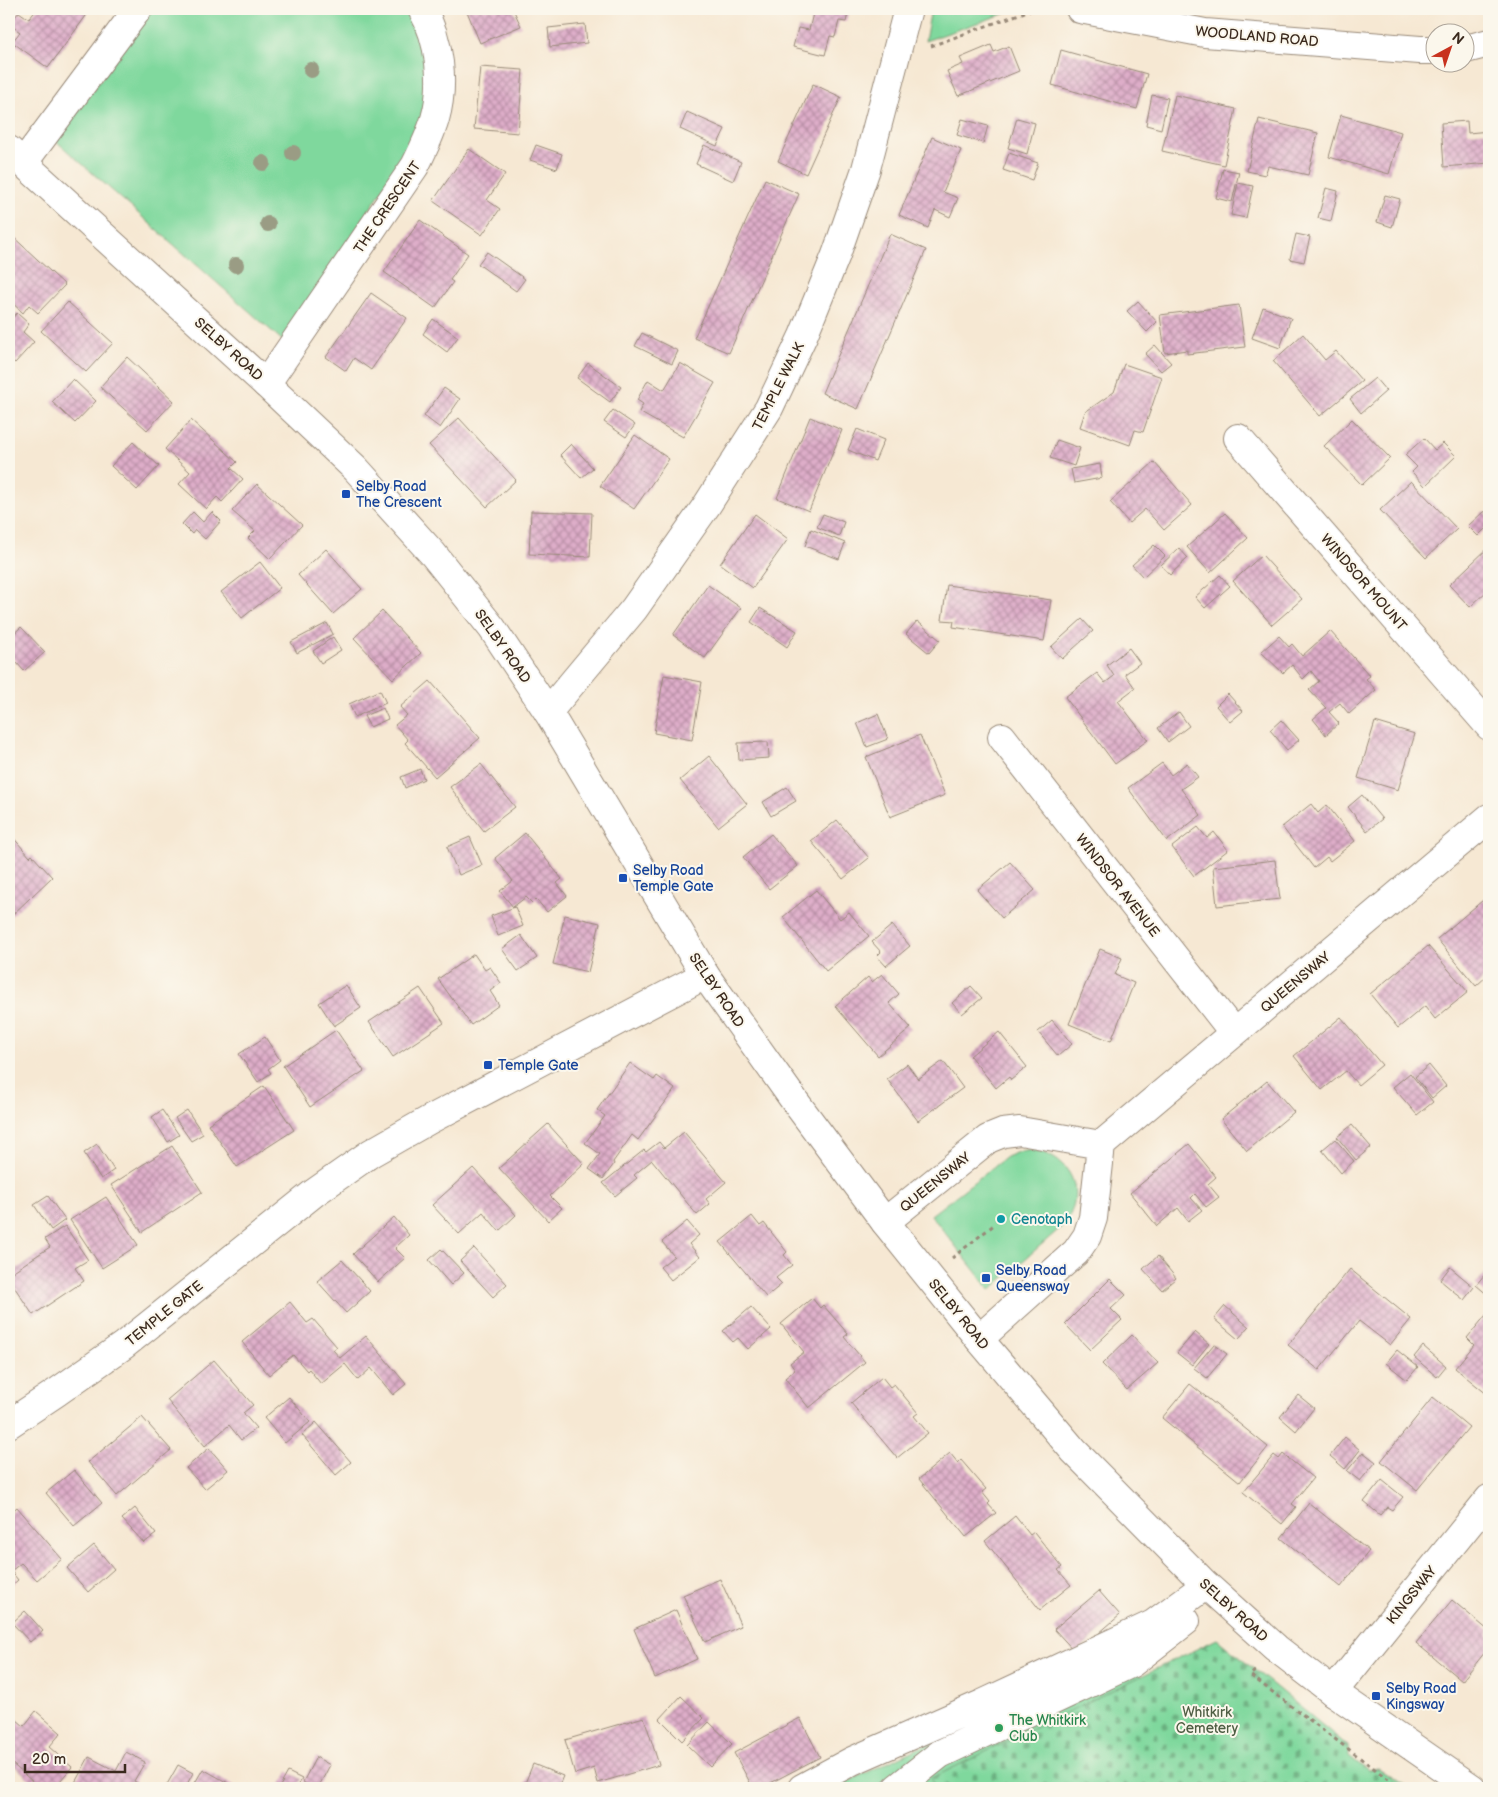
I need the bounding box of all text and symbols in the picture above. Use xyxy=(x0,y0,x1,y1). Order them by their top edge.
north arrow xyxy=(1426,22,1476,72)
street label: WOODLAND ROAD xyxy=(1195,23,1319,50)
text: N xyxy=(1449,29,1468,48)
street label: THE CRESCENT xyxy=(350,158,425,257)
street label: SELBY ROAD xyxy=(191,314,266,385)
street label: TEMPLE WALK xyxy=(749,339,808,433)
place label: Selby Road The Crescent xyxy=(356,478,442,511)
marker: Selby Road The Crescent xyxy=(340,488,352,500)
street label: WINDSOR MOUNT xyxy=(1317,530,1411,635)
street label: SELBY ROAD xyxy=(471,606,534,686)
street label: WINDSOR AVENUE xyxy=(1072,830,1163,940)
place label: Selby Road Temple Gate xyxy=(633,862,714,895)
marker: Selby Road Temple Gate xyxy=(617,872,629,884)
street label: QUEENSWAY xyxy=(1257,948,1334,1016)
street label: SELBY ROAD xyxy=(685,950,748,1031)
place label: Temple Gate xyxy=(498,1057,579,1074)
marker: Temple Gate xyxy=(482,1059,494,1071)
street label: QUEENSWAY xyxy=(897,1148,975,1216)
place label: Cenotaph xyxy=(1011,1211,1073,1228)
marker: Cenotaph xyxy=(995,1213,1007,1225)
place label: Selby Road Queensway xyxy=(996,1262,1070,1295)
marker: Selby Road Queensway xyxy=(980,1272,992,1284)
street label: SELBY ROAD xyxy=(925,1275,992,1353)
street label: TEMPLE GATE xyxy=(122,1277,206,1350)
street label: KINGSWAY xyxy=(1383,1562,1441,1628)
street label: SELBY ROAD xyxy=(1196,1575,1271,1646)
place label: Selby Road Kingsway xyxy=(1386,1680,1457,1713)
marker: Selby Road Kingsway xyxy=(1370,1690,1382,1702)
park label: Whitkirk Cemetery xyxy=(1176,1704,1239,1737)
place label: The Whitkirk Club xyxy=(1009,1712,1086,1745)
marker: The Whitkirk Club xyxy=(993,1722,1005,1734)
scale bar xyxy=(25,1742,125,1774)
text: 20 m xyxy=(32,1750,66,1769)

